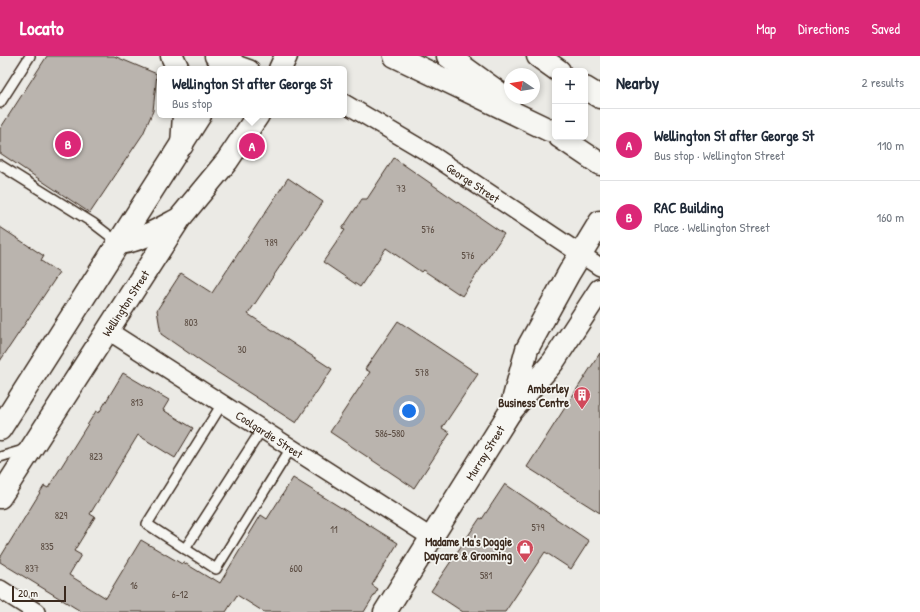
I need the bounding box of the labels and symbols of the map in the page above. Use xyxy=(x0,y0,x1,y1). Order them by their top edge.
north arrow xyxy=(504,68,540,104)
pin: B xyxy=(55,129,81,159)
pin: A xyxy=(239,131,265,161)
street label: George Street xyxy=(443,159,504,207)
house number: 73 xyxy=(396,182,406,195)
house number: 576 xyxy=(421,223,435,236)
house number: 789 xyxy=(265,236,278,249)
house number: 576 xyxy=(461,249,475,262)
street label: Wellington Street xyxy=(97,266,153,339)
house number: 803 xyxy=(184,316,198,329)
house number: 30 xyxy=(238,343,247,356)
house number: 578 xyxy=(415,366,429,379)
place label: Amberley Business Centre xyxy=(498,380,569,411)
building icon: Amberley Business Centre xyxy=(572,385,592,410)
house number: 813 xyxy=(131,396,144,409)
your location xyxy=(399,401,419,421)
street label: Coolgardie Street xyxy=(233,406,307,462)
street label: Murray Street xyxy=(461,421,509,483)
house number: 586-580 xyxy=(375,427,405,440)
house number: 823 xyxy=(89,450,103,463)
house number: 829 xyxy=(55,509,68,522)
house number: 579 xyxy=(532,521,545,534)
house number: 11 xyxy=(330,523,338,536)
place label: Madame Ma's Doggie Daycare & Grooming xyxy=(424,533,513,565)
shop icon: Madame Ma's Doggie Daycare & Grooming xyxy=(515,538,535,563)
house number: 835 xyxy=(40,540,54,553)
house number: 837 xyxy=(25,562,39,575)
house number: 600 xyxy=(290,562,303,575)
house number: 581 xyxy=(480,569,492,582)
house number: 16 xyxy=(130,579,138,592)
scale bar xyxy=(12,584,66,603)
house number: 6-12 xyxy=(172,588,188,601)

